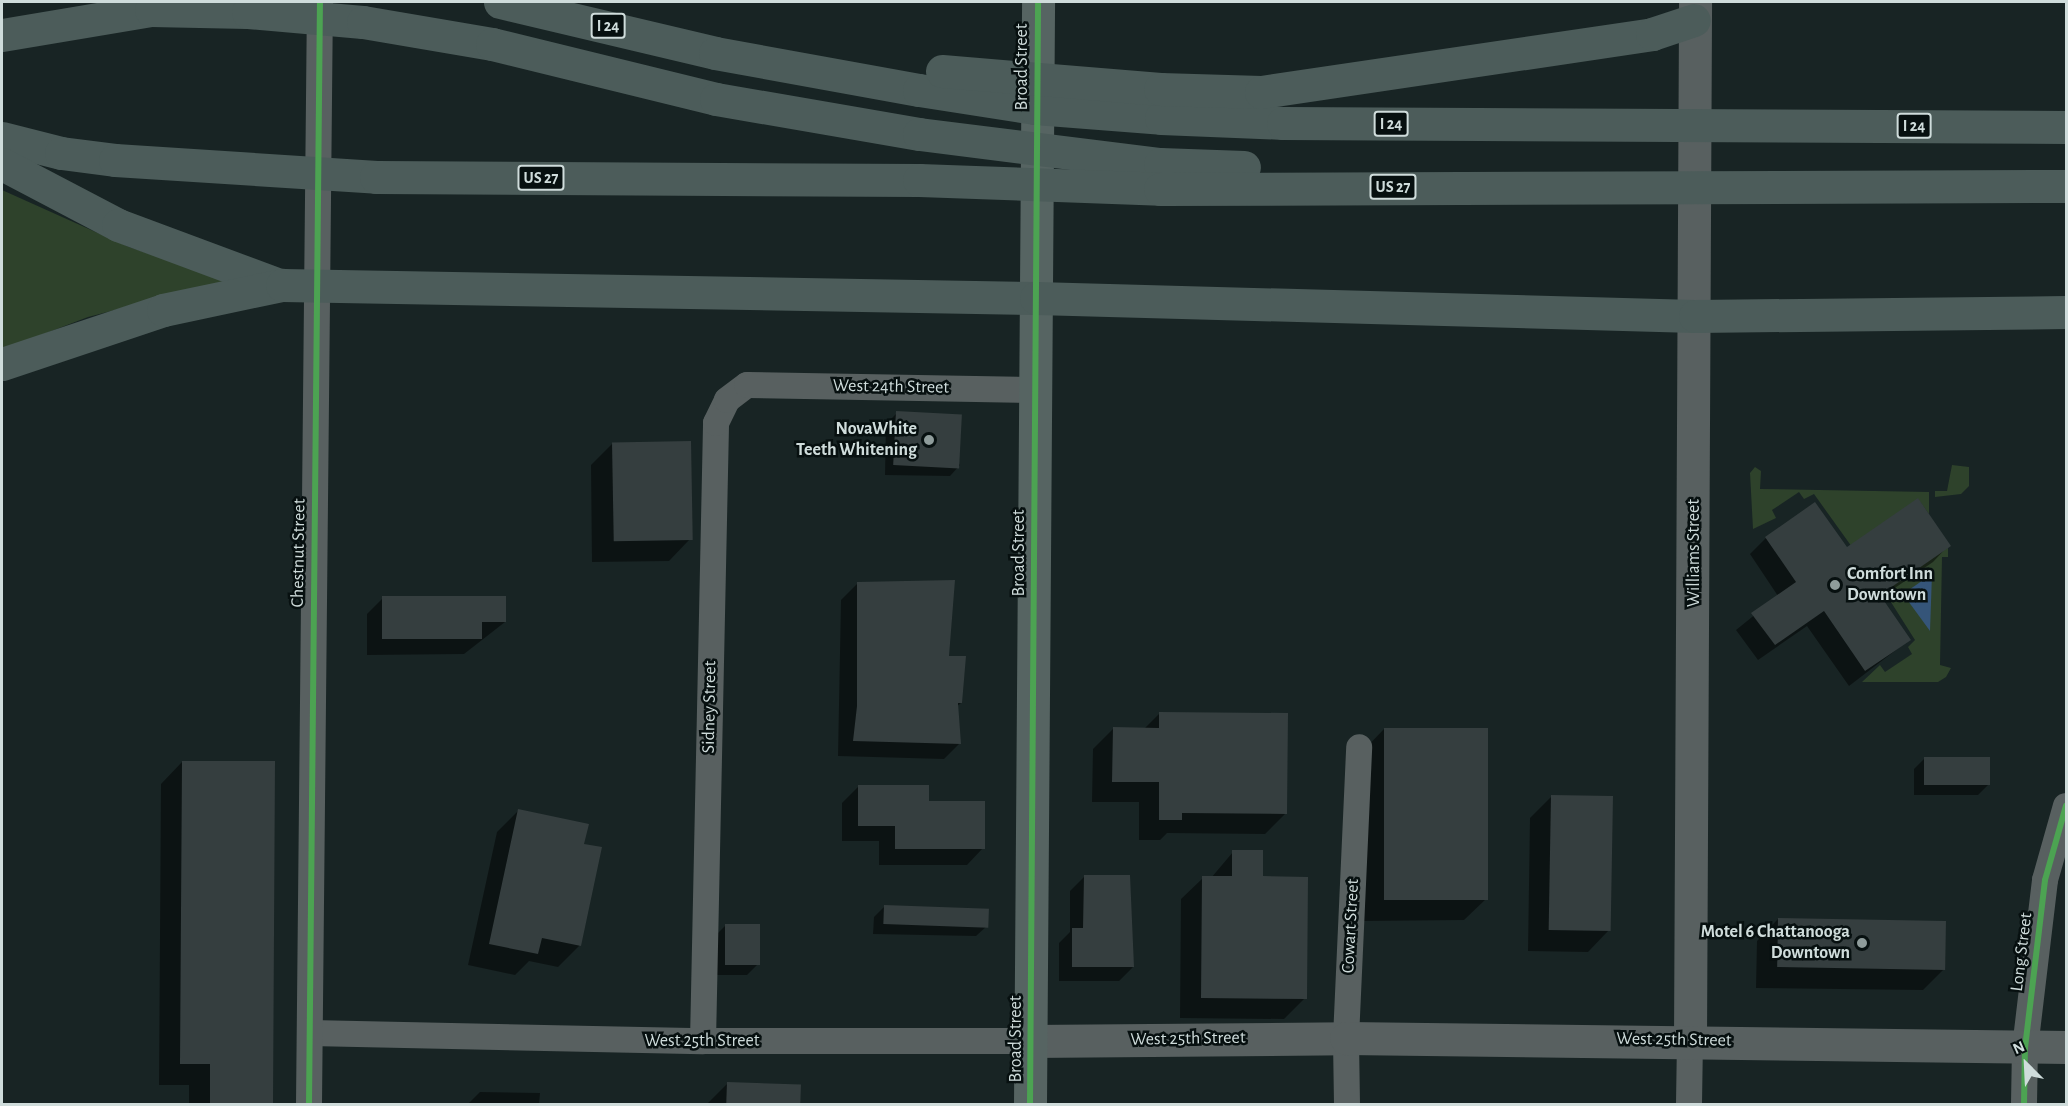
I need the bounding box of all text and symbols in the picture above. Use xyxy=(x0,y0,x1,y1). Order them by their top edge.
road number: I 24 xyxy=(590,13,626,39)
street label: Broad Street xyxy=(1011,23,1033,111)
road number: I 24 xyxy=(1373,111,1409,137)
road number: I 24 xyxy=(1896,113,1932,139)
road number: US 27 xyxy=(517,165,565,191)
road number: US 27 xyxy=(1369,174,1417,200)
street label: West 24th Street xyxy=(833,375,949,399)
place label: NovaWhite Teeth Whitening xyxy=(796,419,917,462)
marker: NovaWhite Teeth Whitening xyxy=(922,433,936,447)
street label: Chestnut Street xyxy=(287,498,311,608)
street label: Williams Street xyxy=(1683,499,1705,607)
street label: Broad Street xyxy=(1008,509,1030,597)
place label: Comfort Inn Downtown xyxy=(1847,564,1933,606)
marker: Comfort Inn Downtown xyxy=(1828,578,1842,592)
street label: Sidney Street xyxy=(698,660,722,754)
street label: Cowart Street xyxy=(1338,878,1364,974)
street label: Long Street xyxy=(2006,911,2038,993)
place label: Motel 6 Chattanooga Downtown xyxy=(1701,922,1850,964)
marker: Motel 6 Chattanooga Downtown xyxy=(1855,936,1869,950)
street label: Broad Street xyxy=(1005,995,1027,1083)
street label: West 25th Street xyxy=(1130,1027,1246,1051)
street label: West 25th Street xyxy=(1616,1028,1732,1052)
street label: West 25th Street xyxy=(644,1030,760,1052)
north arrow xyxy=(1996,1034,2056,1094)
text: N xyxy=(2010,1038,2027,1057)

